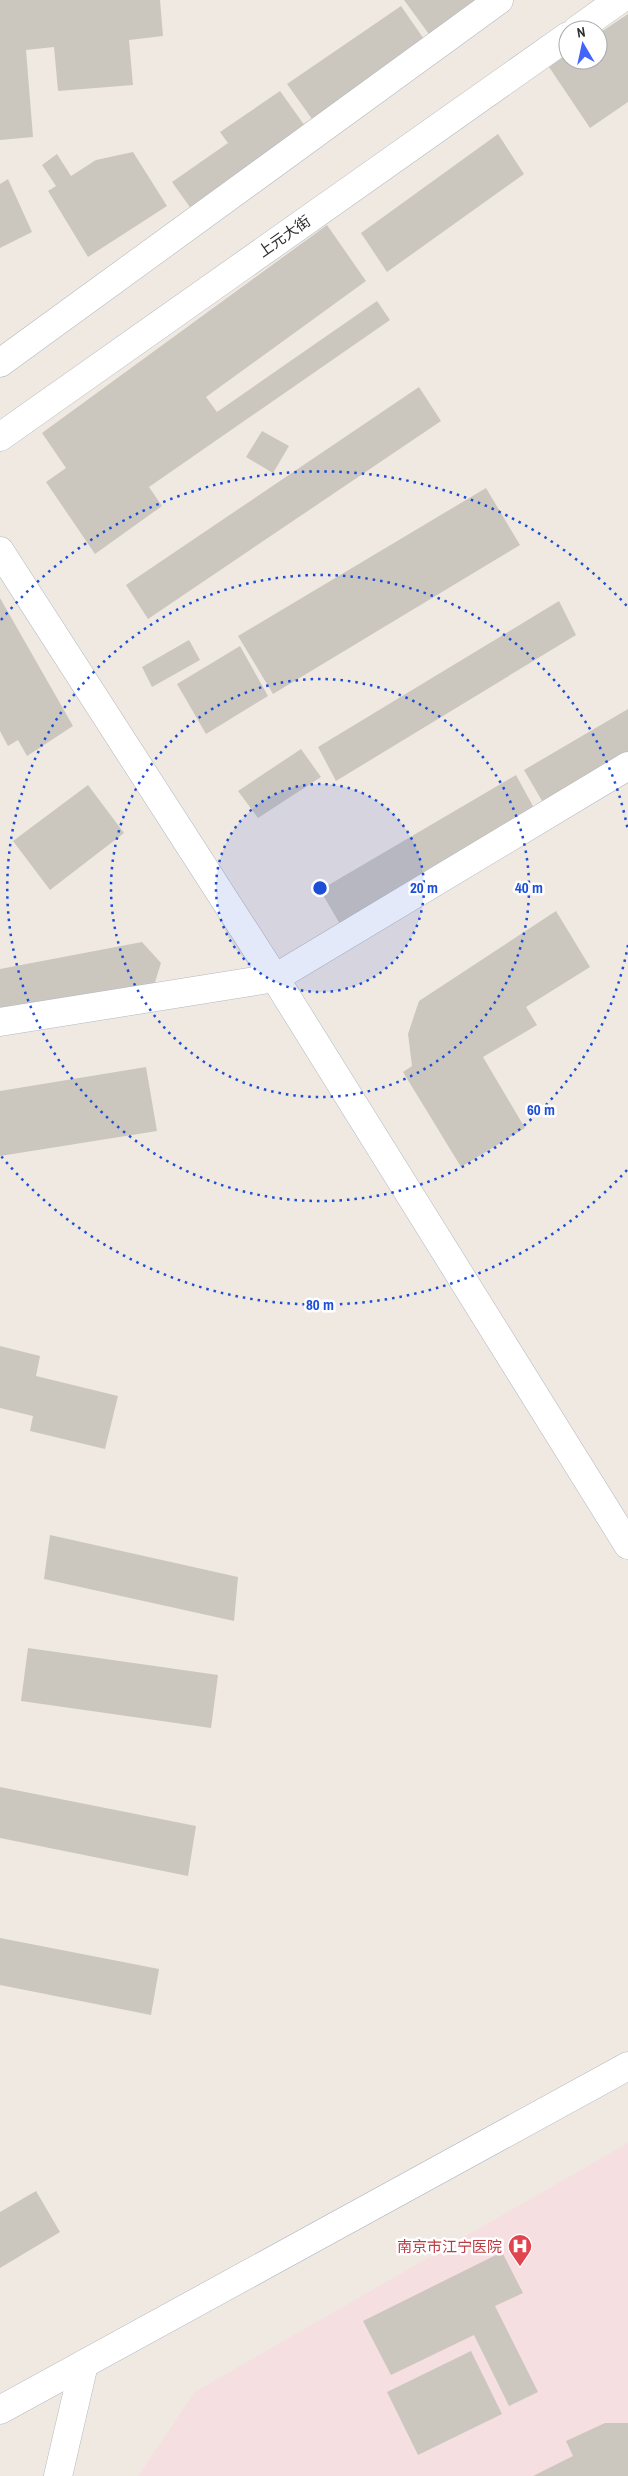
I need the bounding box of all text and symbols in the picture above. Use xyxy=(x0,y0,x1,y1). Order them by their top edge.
north arrow xyxy=(558,20,608,70)
text: N xyxy=(575,23,586,42)
street label: 上元大街 xyxy=(253,210,315,262)
text: 20 m xyxy=(410,877,438,898)
text: 40 m xyxy=(515,877,543,898)
centre of rings xyxy=(311,879,329,897)
text: 60 m xyxy=(527,1099,555,1120)
text: 80 m xyxy=(306,1294,334,1315)
hospital icon: 南京市江宁医院 xyxy=(507,2233,533,2267)
place label: 南京市江宁医院 xyxy=(397,2236,502,2257)

